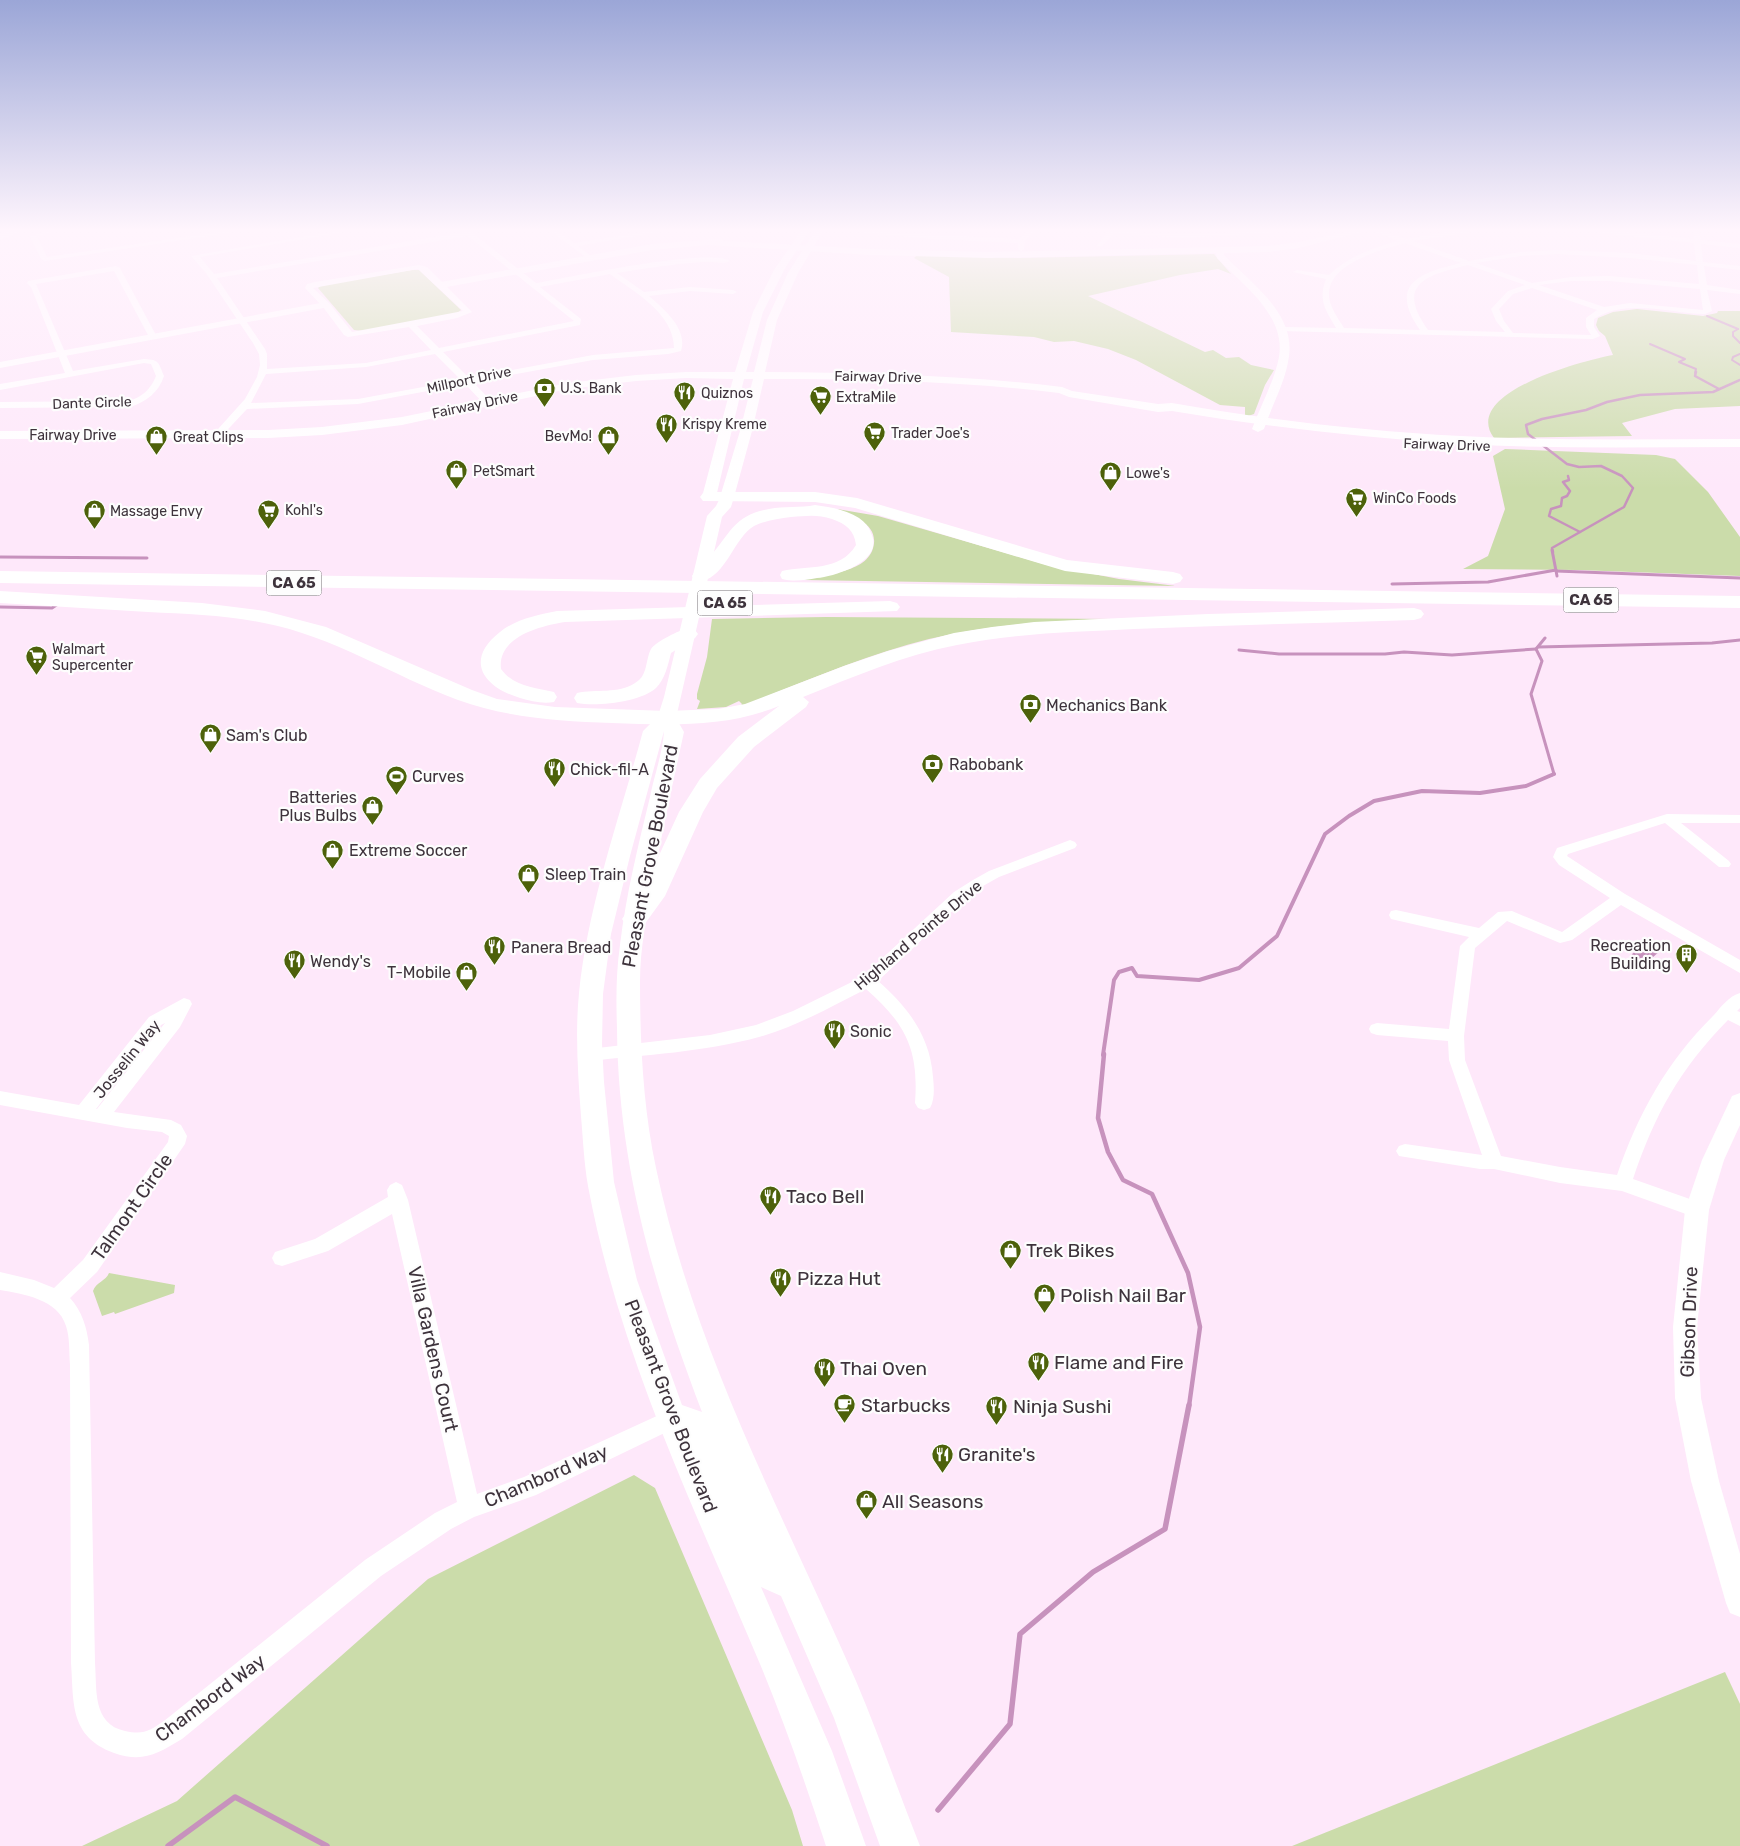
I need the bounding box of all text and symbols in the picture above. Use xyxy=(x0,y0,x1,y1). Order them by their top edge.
street label: Millport Drive xyxy=(425,363,513,397)
street label: Fairway Drive xyxy=(834,368,922,386)
bank icon: U.S. Bank xyxy=(532,376,556,407)
place label: U.S. Bank xyxy=(560,380,622,397)
restaurant icon: Quiznos xyxy=(673,381,697,412)
place label: Quiznos xyxy=(701,385,753,402)
supermarket icon: ExtraMile xyxy=(808,385,832,416)
street label: Fairway Drive xyxy=(431,388,520,422)
place label: ExtraMile xyxy=(836,389,896,406)
street label: Dante Circle xyxy=(52,393,132,413)
restaurant icon: Krispy Kreme xyxy=(654,412,678,443)
place label: Krispy Kreme xyxy=(682,416,767,433)
supermarket icon: Trader Joe's xyxy=(863,421,887,452)
shop icon: BevMo! xyxy=(596,424,620,455)
shop icon: Great Clips xyxy=(145,425,169,456)
place label: Trader Joe's xyxy=(891,425,970,442)
street label: Fairway Drive xyxy=(29,427,117,444)
place label: BevMo! xyxy=(545,428,592,445)
place label: Great Clips xyxy=(173,429,244,446)
street label: Fairway Drive xyxy=(1403,435,1491,455)
shop icon: PetSmart xyxy=(445,459,469,490)
shop icon: Lowe's xyxy=(1098,461,1122,492)
place label: PetSmart xyxy=(473,463,535,480)
place label: Lowe's xyxy=(1126,465,1170,482)
supermarket icon: WinCo Foods xyxy=(1345,486,1369,517)
place label: WinCo Foods xyxy=(1373,490,1456,507)
supermarket icon: Kohl's xyxy=(257,498,281,529)
shop icon: Massage Envy xyxy=(82,499,106,530)
place label: Kohl's xyxy=(285,502,323,519)
place label: Massage Envy xyxy=(110,503,203,520)
road number: CA 65 xyxy=(266,570,322,596)
road number: CA 65 xyxy=(1564,588,1618,612)
road number: CA 65 xyxy=(698,590,752,616)
place label: Walmart Supercenter xyxy=(52,641,134,674)
supermarket icon: Walmart Supercenter xyxy=(24,645,48,676)
bank icon: Mechanics Bank xyxy=(1018,693,1042,724)
place label: Mechanics Bank xyxy=(1046,696,1168,715)
shop icon: Sam's Club xyxy=(198,723,222,754)
place label: Sam's Club xyxy=(226,726,307,745)
street label: Pleasant Grove Boulevard xyxy=(617,743,683,969)
bank icon: Rabobank xyxy=(921,752,945,783)
place label: Rabobank xyxy=(949,755,1024,774)
restaurant icon: Chick-fil-A xyxy=(542,757,566,788)
place label: Chick-fil-A xyxy=(570,760,649,779)
sports icon: Curves xyxy=(384,764,408,795)
place label: Curves xyxy=(412,767,464,786)
place label: Batteries Plus Bulbs xyxy=(279,788,357,825)
shop icon: Batteries Plus Bulbs xyxy=(361,794,385,825)
shop icon: Extreme Soccer xyxy=(321,838,345,869)
place label: Extreme Soccer xyxy=(349,841,467,860)
shop icon: Sleep Train xyxy=(517,862,541,893)
place label: Sleep Train xyxy=(545,865,626,884)
street label: Highland Pointe Drive xyxy=(850,876,986,994)
restaurant icon: Panera Bread xyxy=(483,935,507,966)
place label: Recreation Building xyxy=(1590,936,1671,973)
place label: Panera Bread xyxy=(511,938,611,957)
building icon: Recreation Building xyxy=(1675,942,1699,973)
restaurant icon: Wendy's xyxy=(282,949,306,980)
place label: Wendy's xyxy=(310,952,371,971)
shop icon: T-Mobile xyxy=(455,960,479,991)
place label: T-Mobile xyxy=(387,963,451,982)
street label: Josselin Way xyxy=(90,1016,165,1102)
restaurant icon: Sonic xyxy=(822,1019,846,1050)
place label: Sonic xyxy=(850,1022,892,1041)
street label: Talmont Circle xyxy=(87,1149,177,1265)
restaurant icon: Taco Bell xyxy=(758,1184,782,1215)
place label: Taco Bell xyxy=(786,1185,864,1208)
shop icon: Trek Bikes xyxy=(998,1238,1022,1269)
place label: Trek Bikes xyxy=(1026,1239,1114,1262)
street label: Villa Gardens Court xyxy=(403,1264,463,1435)
restaurant icon: Pizza Hut xyxy=(769,1266,793,1297)
street label: Gibson Drive xyxy=(1676,1266,1702,1378)
place label: Pizza Hut xyxy=(797,1267,881,1290)
shop icon: Polish Nail Bar xyxy=(1032,1283,1056,1314)
place label: Polish Nail Bar xyxy=(1060,1284,1187,1307)
street label: Pleasant Grove Boulevard xyxy=(620,1296,722,1516)
restaurant icon: Flame and Fire xyxy=(1026,1350,1050,1381)
place label: Flame and Fire xyxy=(1054,1351,1184,1374)
restaurant icon: Thai Oven xyxy=(812,1356,836,1387)
place label: Thai Oven xyxy=(840,1357,927,1380)
cafe icon: Starbucks xyxy=(833,1393,857,1424)
place label: Starbucks xyxy=(861,1394,951,1417)
restaurant icon: Ninja Sushi xyxy=(985,1394,1009,1425)
place label: Ninja Sushi xyxy=(1013,1395,1111,1418)
street label: Chambord Way xyxy=(481,1440,611,1512)
restaurant icon: Granite's xyxy=(930,1442,954,1473)
place label: Granite's xyxy=(958,1443,1036,1466)
shop icon: All Seasons xyxy=(854,1489,878,1520)
place label: All Seasons xyxy=(882,1490,983,1513)
street label: Chambord Way xyxy=(150,1649,270,1747)

